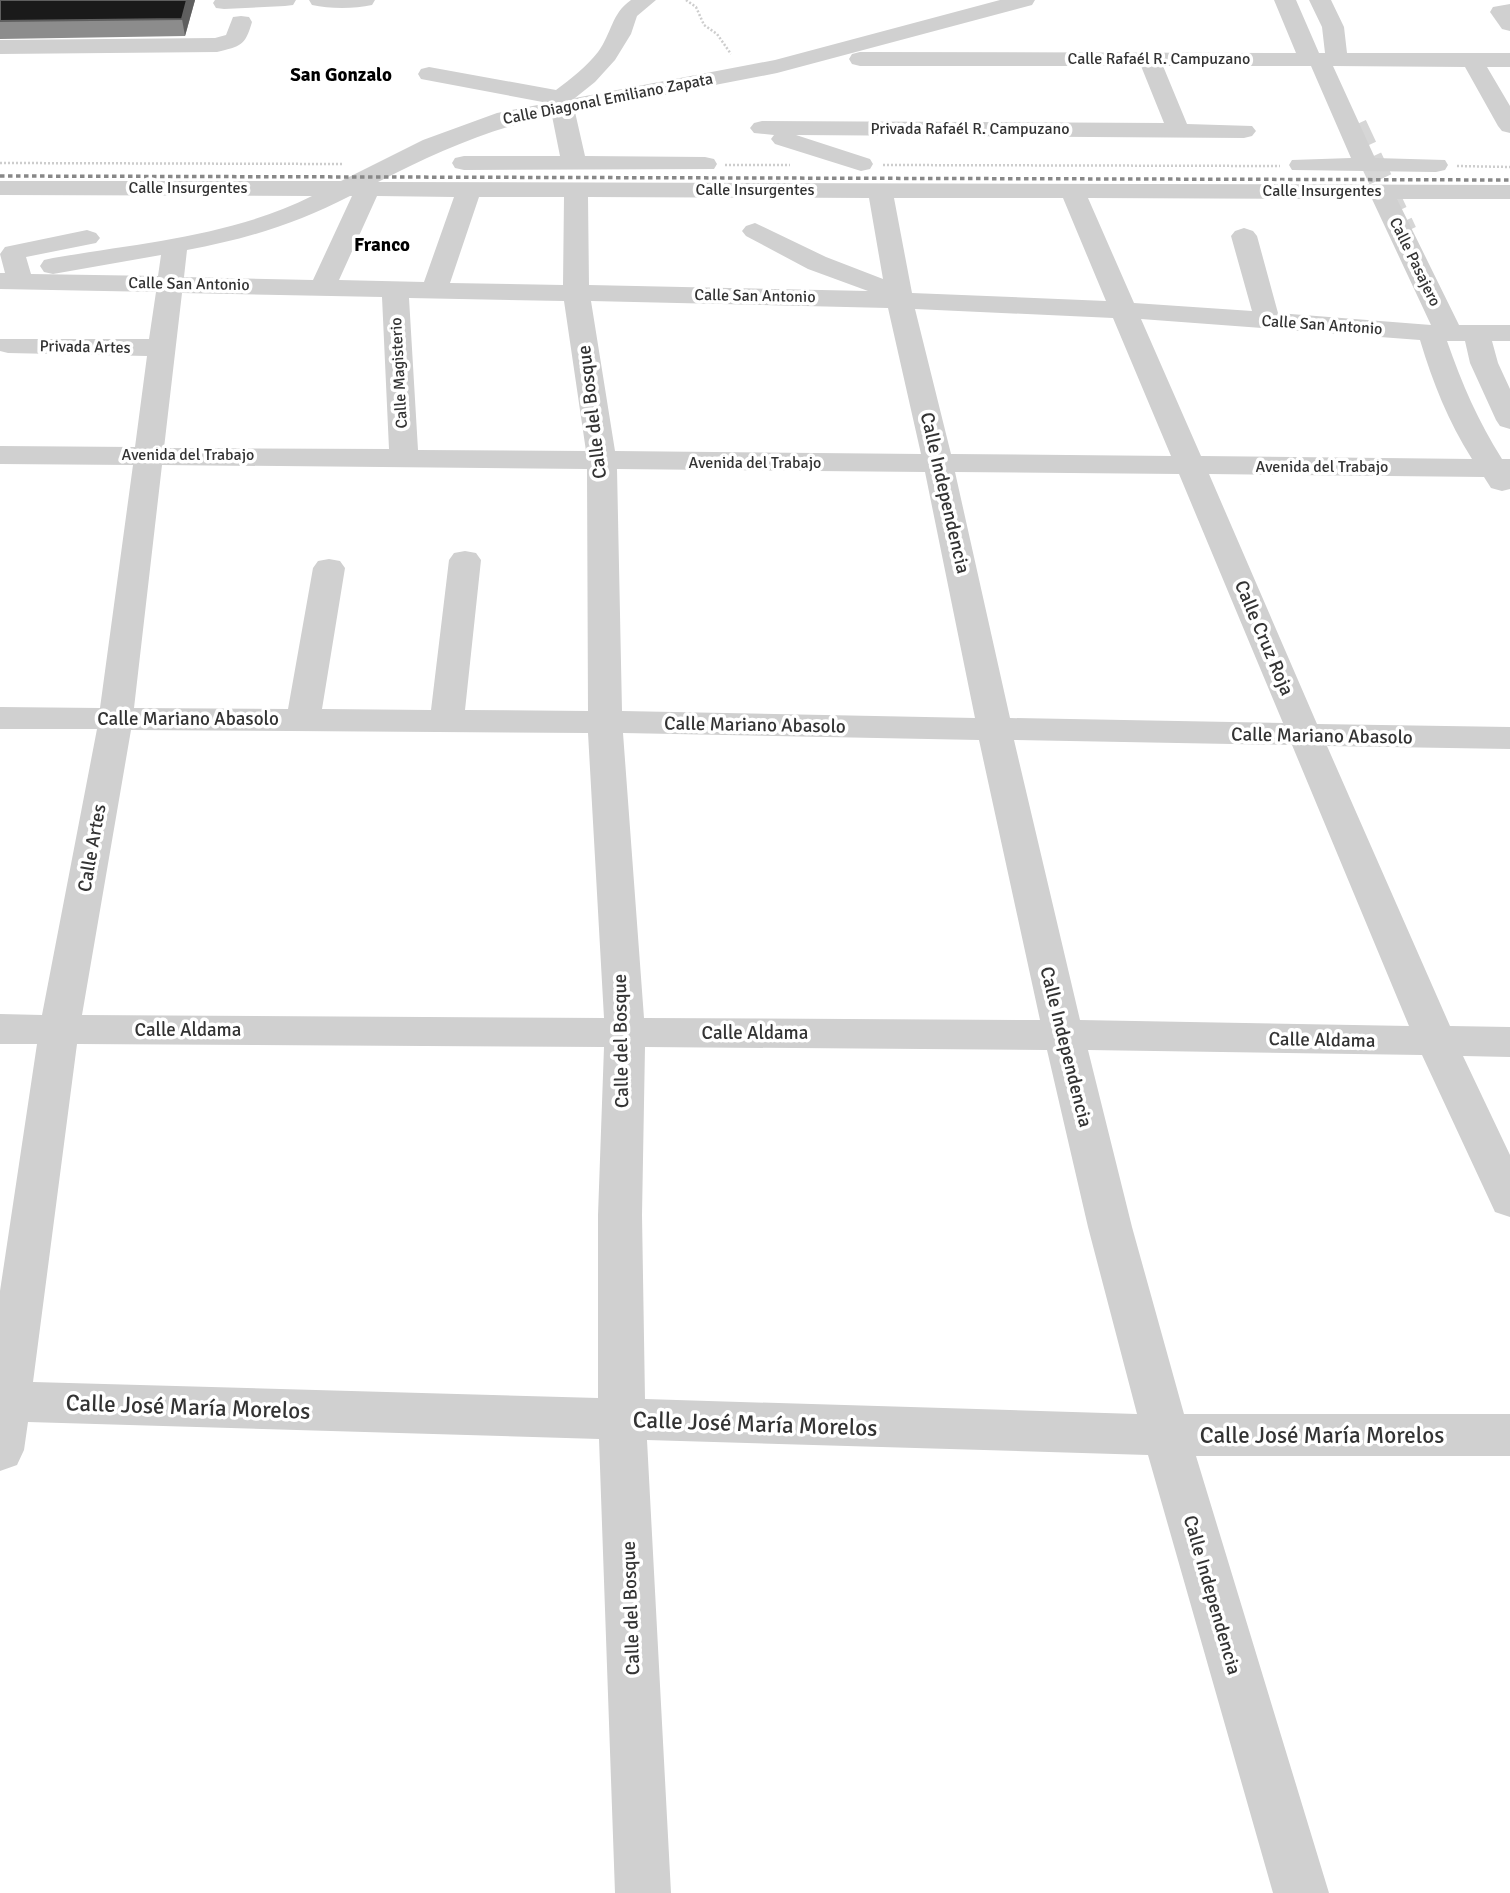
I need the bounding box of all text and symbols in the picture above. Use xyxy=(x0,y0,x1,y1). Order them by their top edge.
street label: Calle Rafaél R. Campuzano xyxy=(1068,49,1250,69)
district label: San Gonzalo xyxy=(290,63,392,87)
street label: Calle Diagonal Emiliano Zapata xyxy=(501,69,715,129)
street label: Privada Rafaél R. Campuzano xyxy=(870,119,1070,139)
street label: Calle Insurgentes xyxy=(129,178,247,198)
street label: Calle Insurgentes xyxy=(696,180,814,200)
street label: Calle Insurgentes xyxy=(1263,181,1381,201)
street label: Calle Pasajero xyxy=(1385,214,1445,310)
district label: Franco xyxy=(354,233,410,257)
street label: Calle San Antonio xyxy=(128,273,250,295)
street label: Calle San Antonio xyxy=(694,285,816,307)
street label: Calle San Antonio xyxy=(1261,311,1383,339)
street label: Calle Magisterio xyxy=(386,317,412,429)
street label: Privada Artes xyxy=(39,336,131,358)
street label: Calle del Bosque xyxy=(572,344,612,480)
street label: Calle Independencia xyxy=(915,410,975,576)
street label: Avenida del Trabajo xyxy=(122,445,254,465)
street label: Avenida del Trabajo xyxy=(689,453,821,473)
street label: Avenida del Trabajo xyxy=(1256,457,1388,477)
street label: Calle Cruz Roja xyxy=(1229,577,1299,699)
street label: Calle Mariano Abasolo xyxy=(97,707,279,731)
street label: Calle Mariano Abasolo xyxy=(664,711,846,739)
street label: Calle Mariano Abasolo xyxy=(1231,722,1413,750)
street label: Calle Artes xyxy=(72,802,112,894)
street label: Calle Independencia xyxy=(1034,964,1098,1130)
street label: Calle del Bosque xyxy=(608,974,634,1108)
street label: Calle Aldama xyxy=(135,1018,241,1042)
street label: Calle Aldama xyxy=(702,1021,808,1045)
street label: Calle Aldama xyxy=(1268,1027,1376,1053)
street label: Calle José María Morelos xyxy=(65,1388,311,1426)
street label: Calle José María Morelos xyxy=(632,1405,878,1443)
street label: Calle José María Morelos xyxy=(1200,1421,1444,1450)
street label: Calle Independencia xyxy=(1178,1512,1246,1678)
street label: Calle del Bosque xyxy=(617,1540,645,1676)

